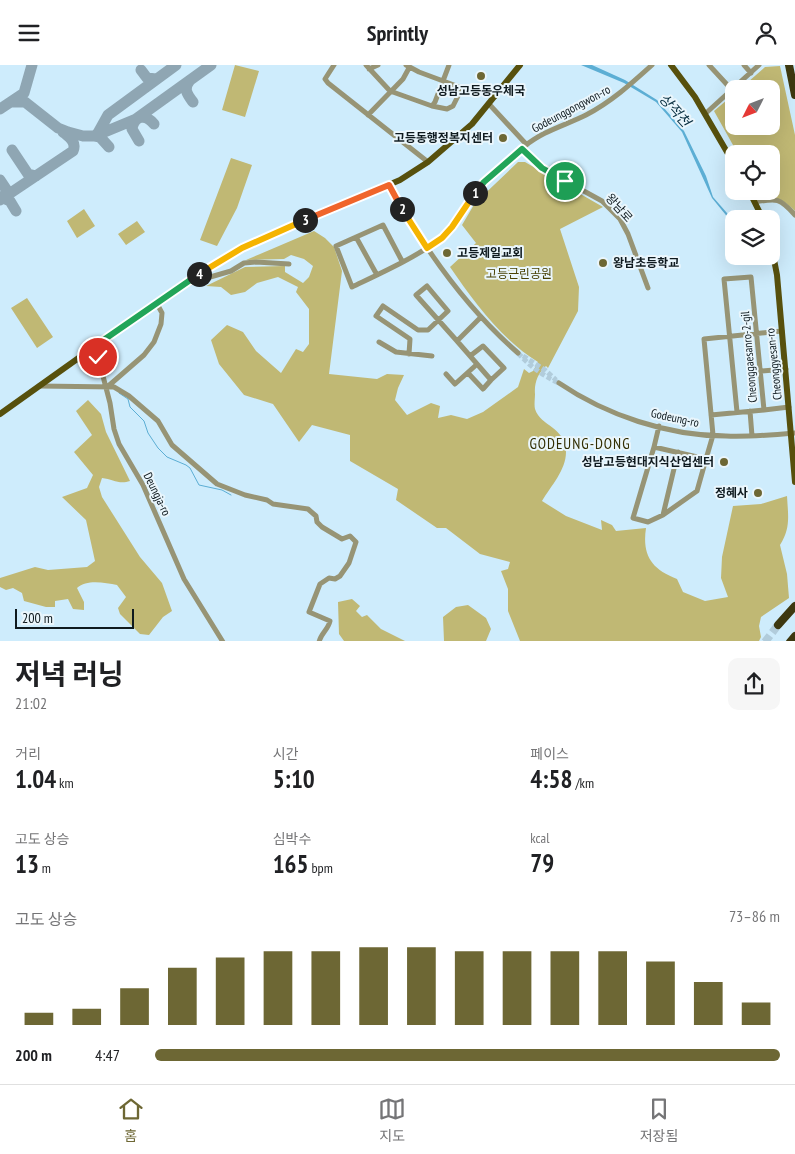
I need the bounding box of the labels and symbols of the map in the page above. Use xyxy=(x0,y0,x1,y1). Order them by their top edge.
marker: 성남고등동우체국 xyxy=(475,70,487,82)
north arrow xyxy=(725,80,780,135)
street label: Godeunggongwon-ro xyxy=(529,81,613,136)
place label: 성남고등동우체국 xyxy=(437,83,525,98)
water label: 상적천 xyxy=(655,90,695,131)
place label: 고등동행정복지센터 xyxy=(394,130,493,145)
marker: 고등동행정복지센터 xyxy=(497,132,509,144)
pin xyxy=(544,160,586,202)
pin: 1 xyxy=(462,181,488,205)
street label: 왕남로 xyxy=(603,190,636,225)
pin: 2 xyxy=(390,197,414,221)
pin: 3 xyxy=(292,207,318,233)
place label: 고등제일교회 xyxy=(457,245,523,260)
marker: 고등제일교회 xyxy=(441,247,453,259)
place label: 왕남초등학교 xyxy=(613,255,679,270)
marker: 왕남초등학교 xyxy=(597,257,609,269)
pin: 4 xyxy=(186,261,212,287)
park label: 고등근린공원 xyxy=(486,266,552,281)
street label: Cheonggaesanro-2-gil xyxy=(737,310,760,403)
street label: Cheonggyesan-ro xyxy=(762,327,785,401)
pin xyxy=(77,336,119,378)
street label: Godeung-ro xyxy=(650,405,701,430)
district label: GODEUNG-DONG xyxy=(529,434,631,453)
place label: 성남고등현대지식산업센터 xyxy=(582,454,714,469)
marker: 성남고등현대지식산업센터 xyxy=(718,456,730,468)
street label: Deungja-ro xyxy=(141,470,174,518)
place label: 정혜사 xyxy=(715,485,748,500)
marker: 정혜사 xyxy=(752,487,764,499)
scale bar xyxy=(15,607,134,630)

